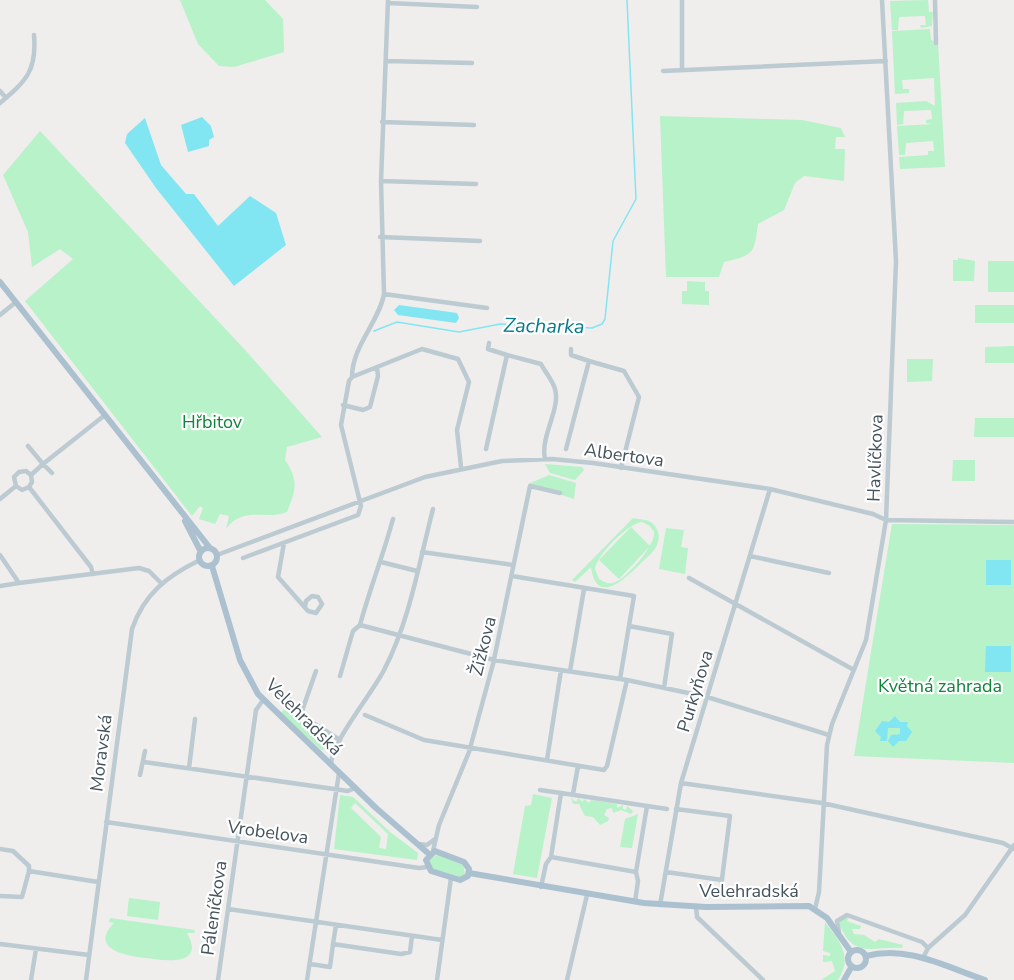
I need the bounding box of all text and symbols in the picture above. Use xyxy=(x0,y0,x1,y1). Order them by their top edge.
water label: Zacharka xyxy=(503,312,585,340)
park label: Hřbitov xyxy=(182,410,243,434)
street label: Havlíčkova xyxy=(861,414,889,502)
street label: Albertova xyxy=(583,438,665,472)
street label: Žižkova xyxy=(464,614,502,678)
street label: Purkyňova xyxy=(671,647,719,735)
street label: Velehradská xyxy=(260,673,348,761)
park label: Květná zahrada xyxy=(878,674,1002,698)
street label: Moravská xyxy=(84,713,118,793)
street label: Vrobelova xyxy=(225,814,310,850)
street label: Páleníčkova xyxy=(195,859,233,957)
street label: Velehradská xyxy=(698,879,799,903)

